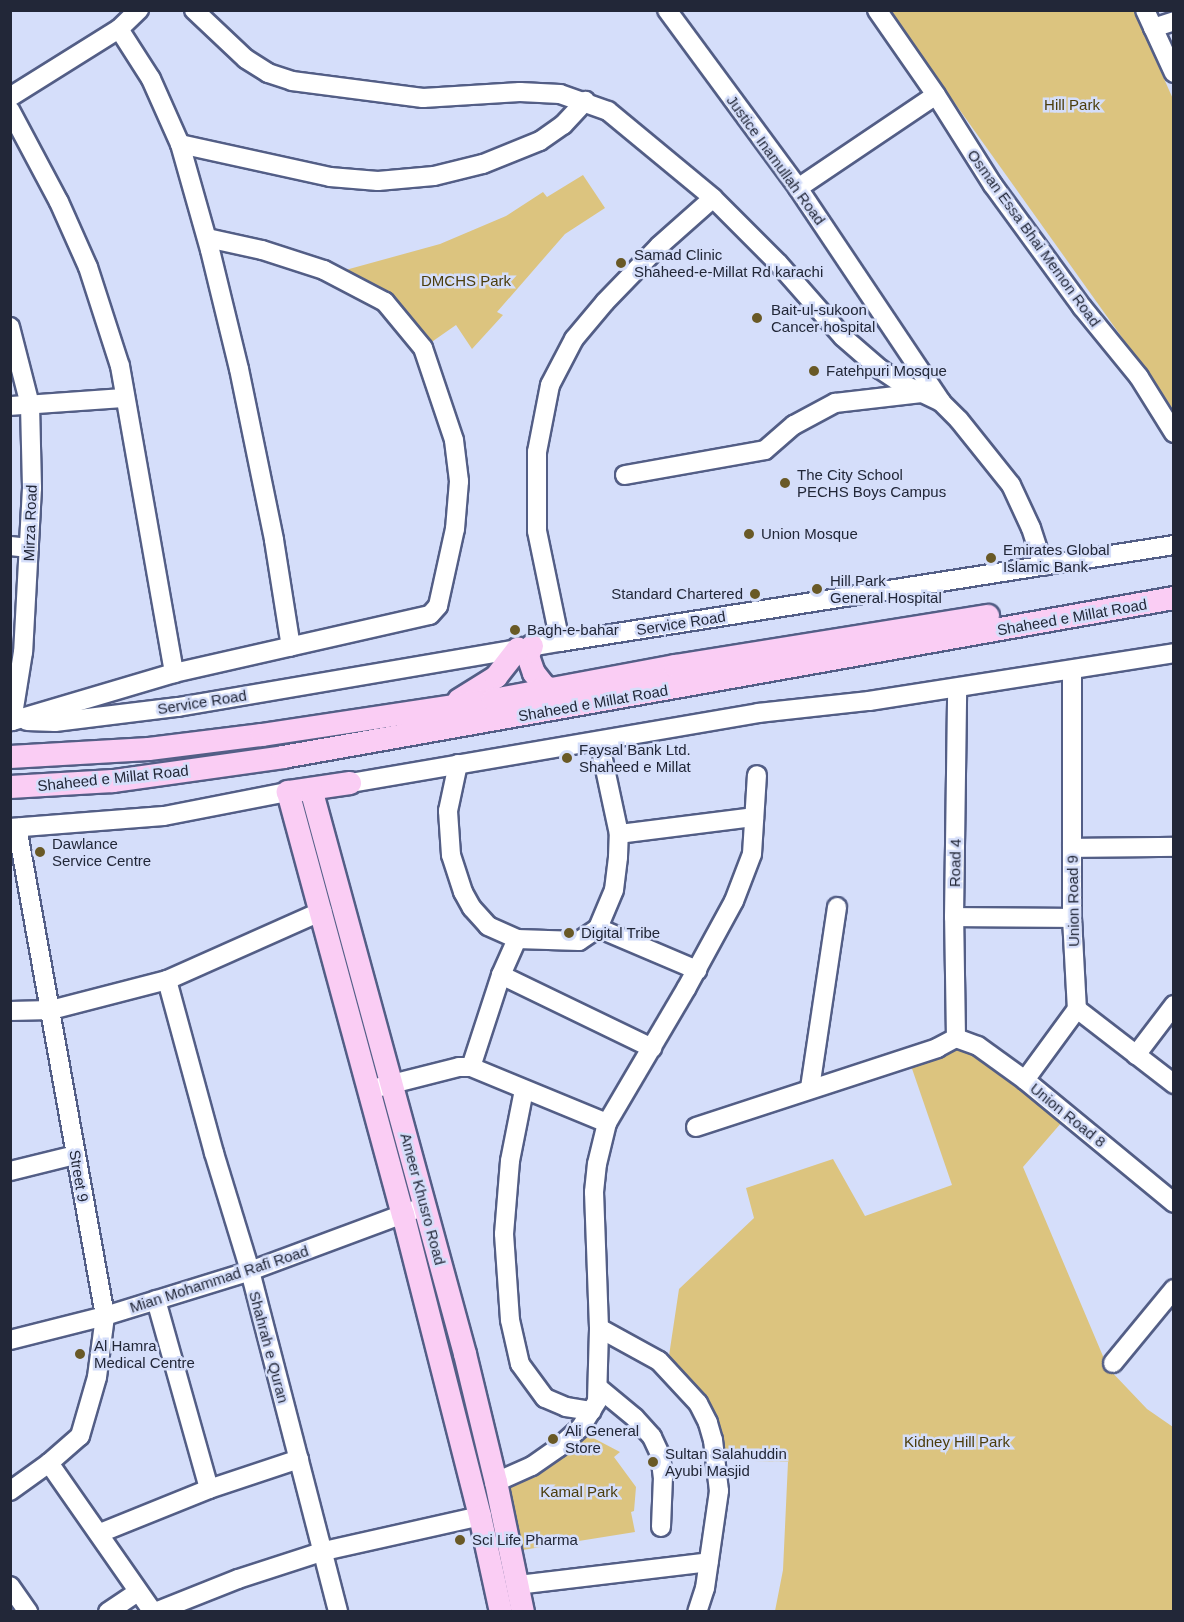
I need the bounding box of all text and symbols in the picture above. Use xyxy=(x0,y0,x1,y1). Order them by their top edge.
street label: Justice Inamullah Road xyxy=(723,92,829,228)
park label: Hill Park xyxy=(1044,96,1100,114)
street label: Osman Essa Bhai Memon Road xyxy=(964,146,1104,330)
place label: Samad Clinic Shaheed-e-Millat Rd karachi xyxy=(634,245,823,280)
marker: Samad Clinic Shaheed-e-Millat Rd karachi xyxy=(612,254,630,272)
park label: DMCHS Park xyxy=(421,272,511,290)
place label: Bait-ul-sukoon Cancer hospital xyxy=(771,300,875,335)
marker: Bait-ul-sukoon Cancer hospital xyxy=(748,309,766,327)
place label: Fatehpuri Mosque xyxy=(826,362,947,380)
marker: Fatehpuri Mosque xyxy=(807,364,821,378)
place label: The City School PECHS Boys Campus xyxy=(797,465,946,500)
marker: The City School PECHS Boys Campus xyxy=(778,476,792,490)
street label: Mirza Road xyxy=(20,484,40,562)
place label: Union Mosque xyxy=(761,525,858,543)
marker: Union Mosque xyxy=(742,527,756,541)
place label: Emirates Global Islamic Bank xyxy=(1003,540,1110,575)
marker: Emirates Global Islamic Bank xyxy=(984,551,998,565)
place label: Hill Park General Hospital xyxy=(830,571,942,606)
marker: Hill Park General Hospital xyxy=(808,580,826,598)
place label: Standard Chartered xyxy=(611,585,743,603)
marker: Standard Chartered xyxy=(748,587,762,601)
street label: Shaheed e Millat Road xyxy=(996,595,1148,639)
street label: Service Road xyxy=(635,607,727,639)
place label: Bagh-e-bahar xyxy=(527,621,619,639)
marker: Bagh-e-bahar xyxy=(508,623,522,637)
street label: Shaheed e Millat Road xyxy=(517,681,669,725)
street label: Service Road xyxy=(156,686,248,718)
place label: Faysal Bank Ltd. Shaheed e Millat xyxy=(579,740,691,775)
marker: Faysal Bank Ltd. Shaheed e Millat xyxy=(560,751,574,765)
street label: Shaheed e Millat Road xyxy=(37,761,189,795)
place label: Dawlance Service Centre xyxy=(52,834,151,869)
street label: Road 4 xyxy=(946,839,964,887)
marker: Dawlance Service Centre xyxy=(33,845,47,859)
street label: Union Road 9 xyxy=(1063,855,1083,947)
place label: Digital Tribe xyxy=(581,924,660,942)
marker: Digital Tribe xyxy=(562,926,576,940)
street label: Union Road 8 xyxy=(1027,1079,1109,1151)
street label: Ameer Khusro Road xyxy=(397,1131,449,1267)
street label: Street 9 xyxy=(66,1149,92,1203)
street label: Mian Mohammad Rafi Road xyxy=(127,1242,311,1316)
street label: Shahrah e Quran xyxy=(245,1289,293,1405)
place label: Al Hamra Medical Centre xyxy=(94,1336,195,1371)
marker: Al Hamra Medical Centre xyxy=(71,1345,89,1363)
place label: Ali General Store xyxy=(565,1421,639,1456)
marker: Ali General Store xyxy=(546,1432,560,1446)
park label: Kidney Hill Park xyxy=(904,1433,1010,1451)
place label: Sultan Salahuddin Ayubi Masjid xyxy=(665,1444,787,1479)
marker: Sultan Salahuddin Ayubi Masjid xyxy=(646,1455,660,1469)
park label: Kamal Park xyxy=(540,1483,618,1501)
place label: Sci Life Pharma xyxy=(472,1531,578,1549)
marker: Sci Life Pharma xyxy=(453,1533,467,1547)

